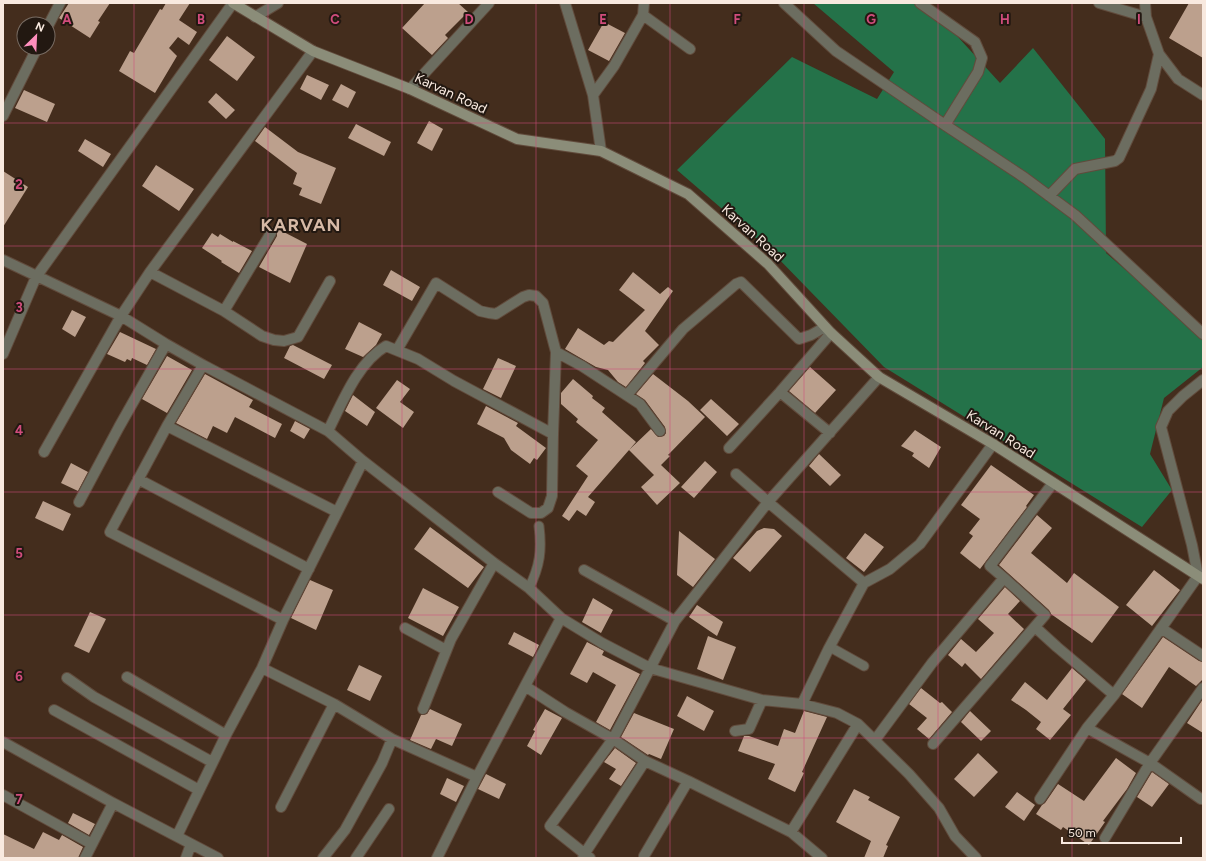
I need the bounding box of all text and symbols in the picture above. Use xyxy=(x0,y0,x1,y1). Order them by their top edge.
text: A xyxy=(62,12,72,27)
text: B xyxy=(197,12,205,27)
text: C xyxy=(330,12,340,27)
text: D xyxy=(464,12,474,27)
text: E xyxy=(599,12,607,27)
text: F xyxy=(733,12,741,27)
text: G xyxy=(866,12,876,27)
text: H xyxy=(1000,12,1010,27)
text: I xyxy=(1137,12,1141,27)
north arrow xyxy=(16,16,56,56)
text: N xyxy=(33,20,46,35)
street label: Karvan Road xyxy=(412,69,490,118)
text: 2 xyxy=(15,177,23,192)
street label: Karvan Road xyxy=(718,201,787,266)
district label: KARVAN xyxy=(261,214,341,236)
text: 3 xyxy=(15,300,23,315)
street label: Karvan Road xyxy=(963,407,1038,462)
text: 4 xyxy=(15,423,23,438)
text: 5 xyxy=(15,546,23,561)
text: 6 xyxy=(15,669,23,684)
text: 7 xyxy=(15,792,23,807)
scale bar xyxy=(1062,819,1181,845)
text: 50 m xyxy=(1068,826,1096,840)

